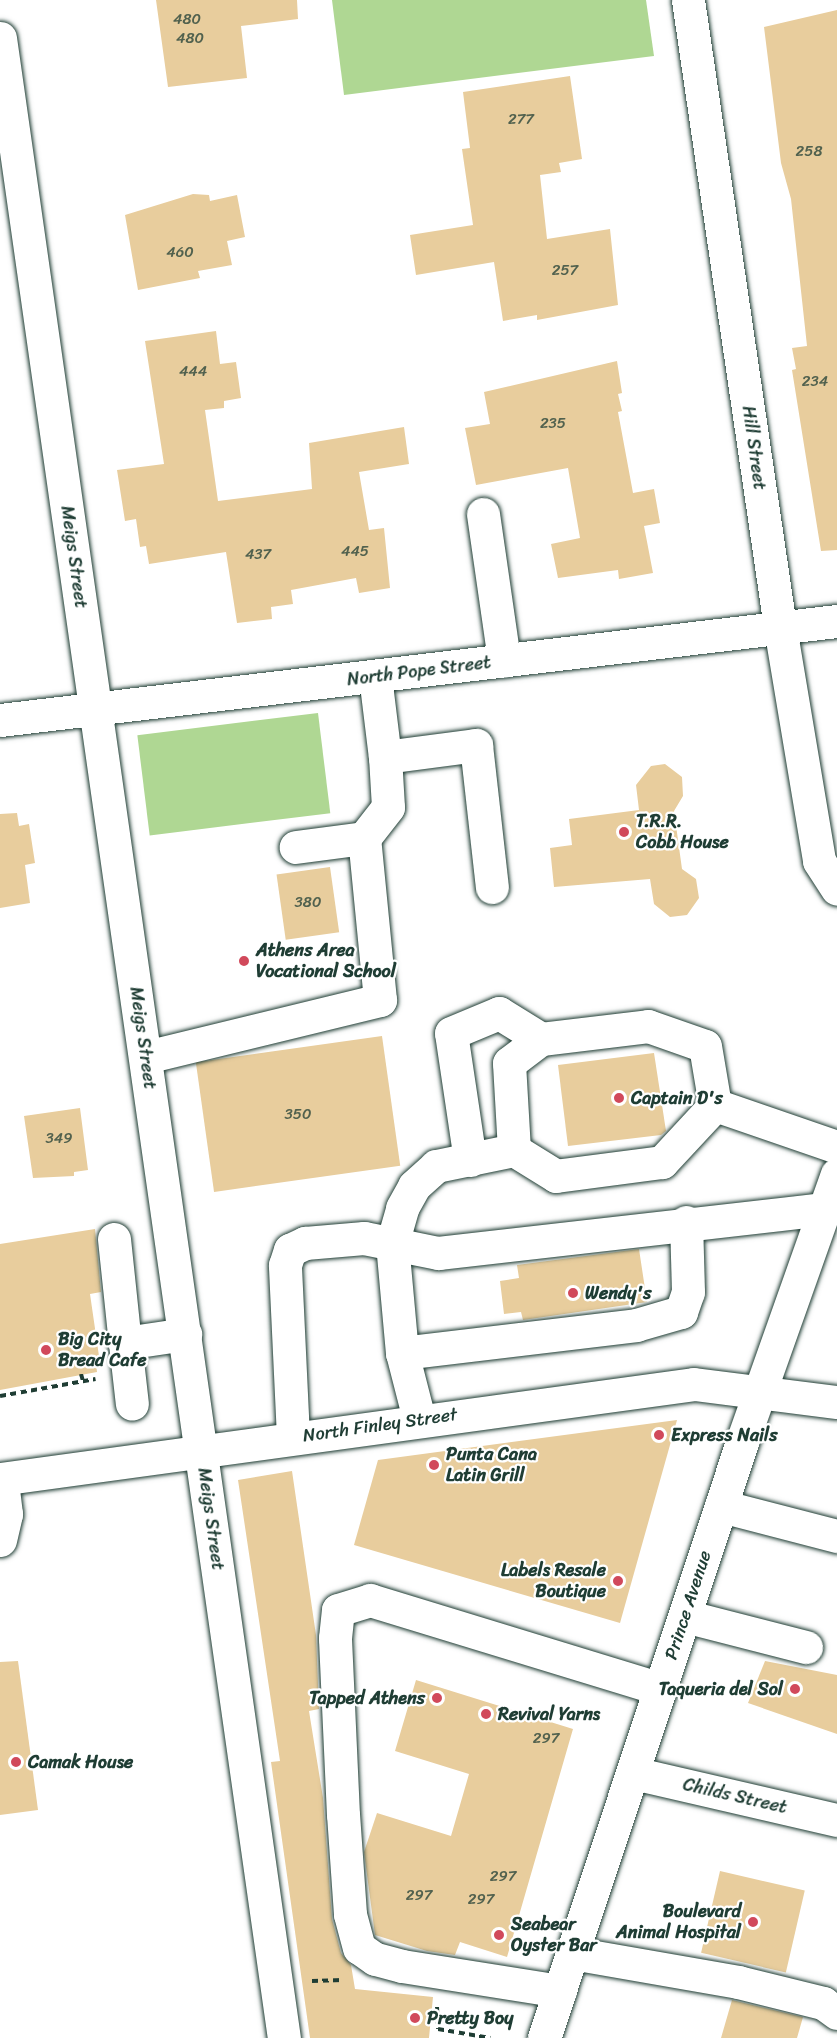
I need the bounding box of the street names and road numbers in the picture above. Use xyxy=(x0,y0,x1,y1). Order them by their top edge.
street label: Hill Street xyxy=(737,404,771,492)
street label: Meigs Street xyxy=(56,504,92,610)
street label: North Pope Street xyxy=(345,651,493,691)
street label: Meigs Street xyxy=(125,985,161,1091)
street label: North Finley Street xyxy=(301,1403,459,1447)
street label: Meigs Street xyxy=(193,1466,229,1572)
street label: Prince Avenue xyxy=(660,1548,716,1662)
street label: Childs Street xyxy=(681,1774,789,1818)

